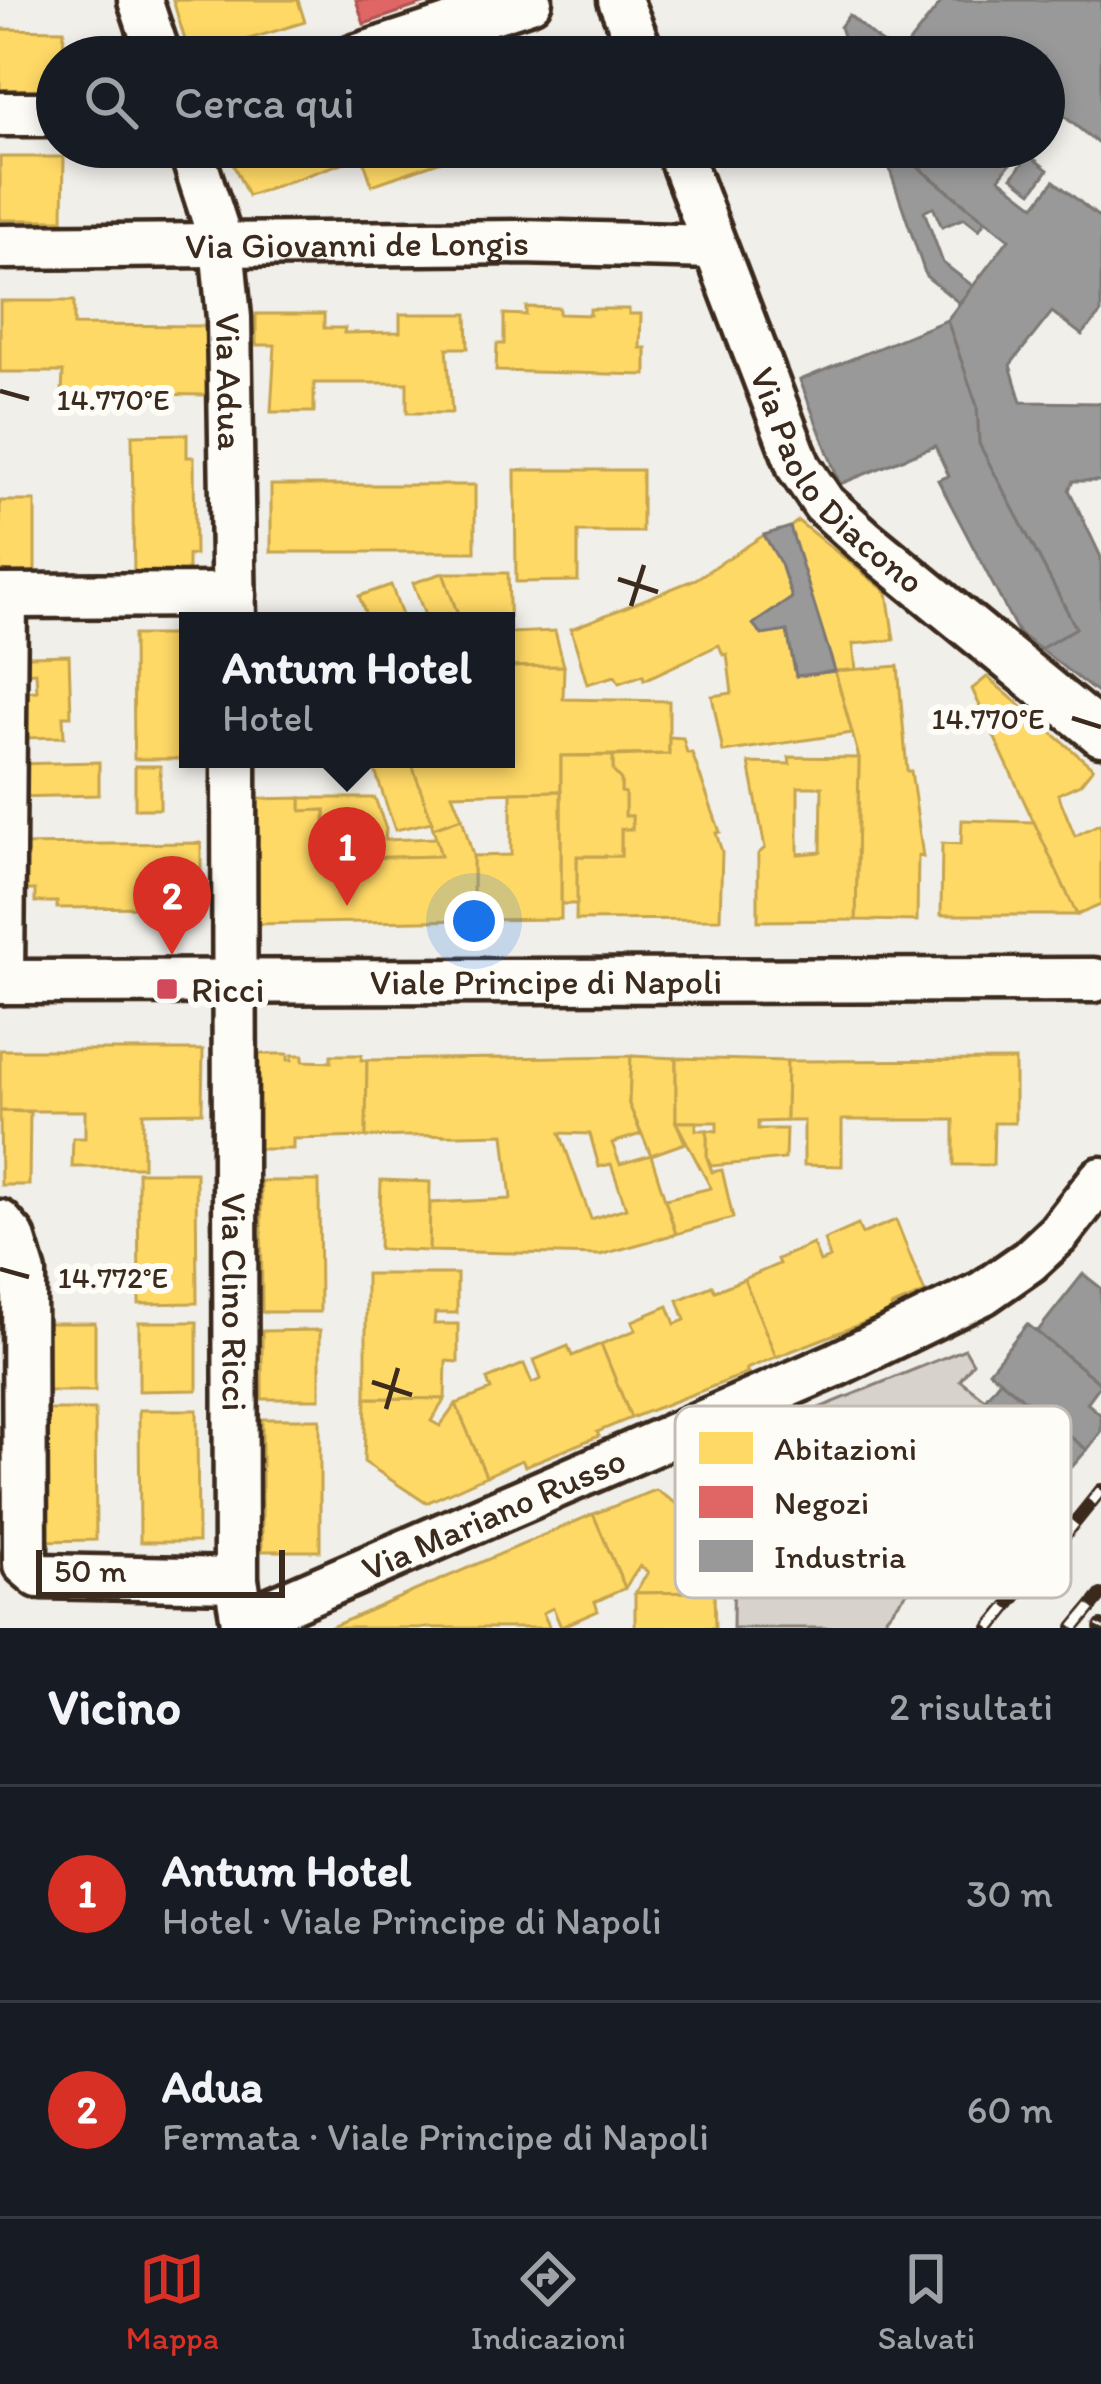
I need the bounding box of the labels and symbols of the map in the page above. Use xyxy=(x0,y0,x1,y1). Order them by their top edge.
street label: Via Giovanni de Longis xyxy=(185,220,530,267)
street label: Via Adua xyxy=(207,312,253,451)
street label: Via Paolo Diacono xyxy=(741,361,933,602)
text: 14.770°E xyxy=(57,381,169,418)
text: 14.770°E xyxy=(932,700,1044,737)
pin: 1 xyxy=(308,807,386,906)
pin: 2 xyxy=(133,856,211,955)
your location xyxy=(444,891,504,951)
street label: Viale Principe di Napoli xyxy=(370,959,722,1003)
place label: Ricci xyxy=(191,968,264,1011)
marker: Ricci xyxy=(154,976,180,1002)
street label: Via Clino Ricci xyxy=(214,1193,257,1411)
text: 14.772°E xyxy=(58,1259,168,1296)
legend xyxy=(675,1406,1071,1598)
text: Abitazioni xyxy=(774,1429,917,1468)
street label: Via Mariano Russo xyxy=(355,1437,632,1589)
text: Negozi xyxy=(774,1483,869,1522)
text: Industria xyxy=(774,1537,906,1576)
scale bar xyxy=(36,1544,285,1597)

